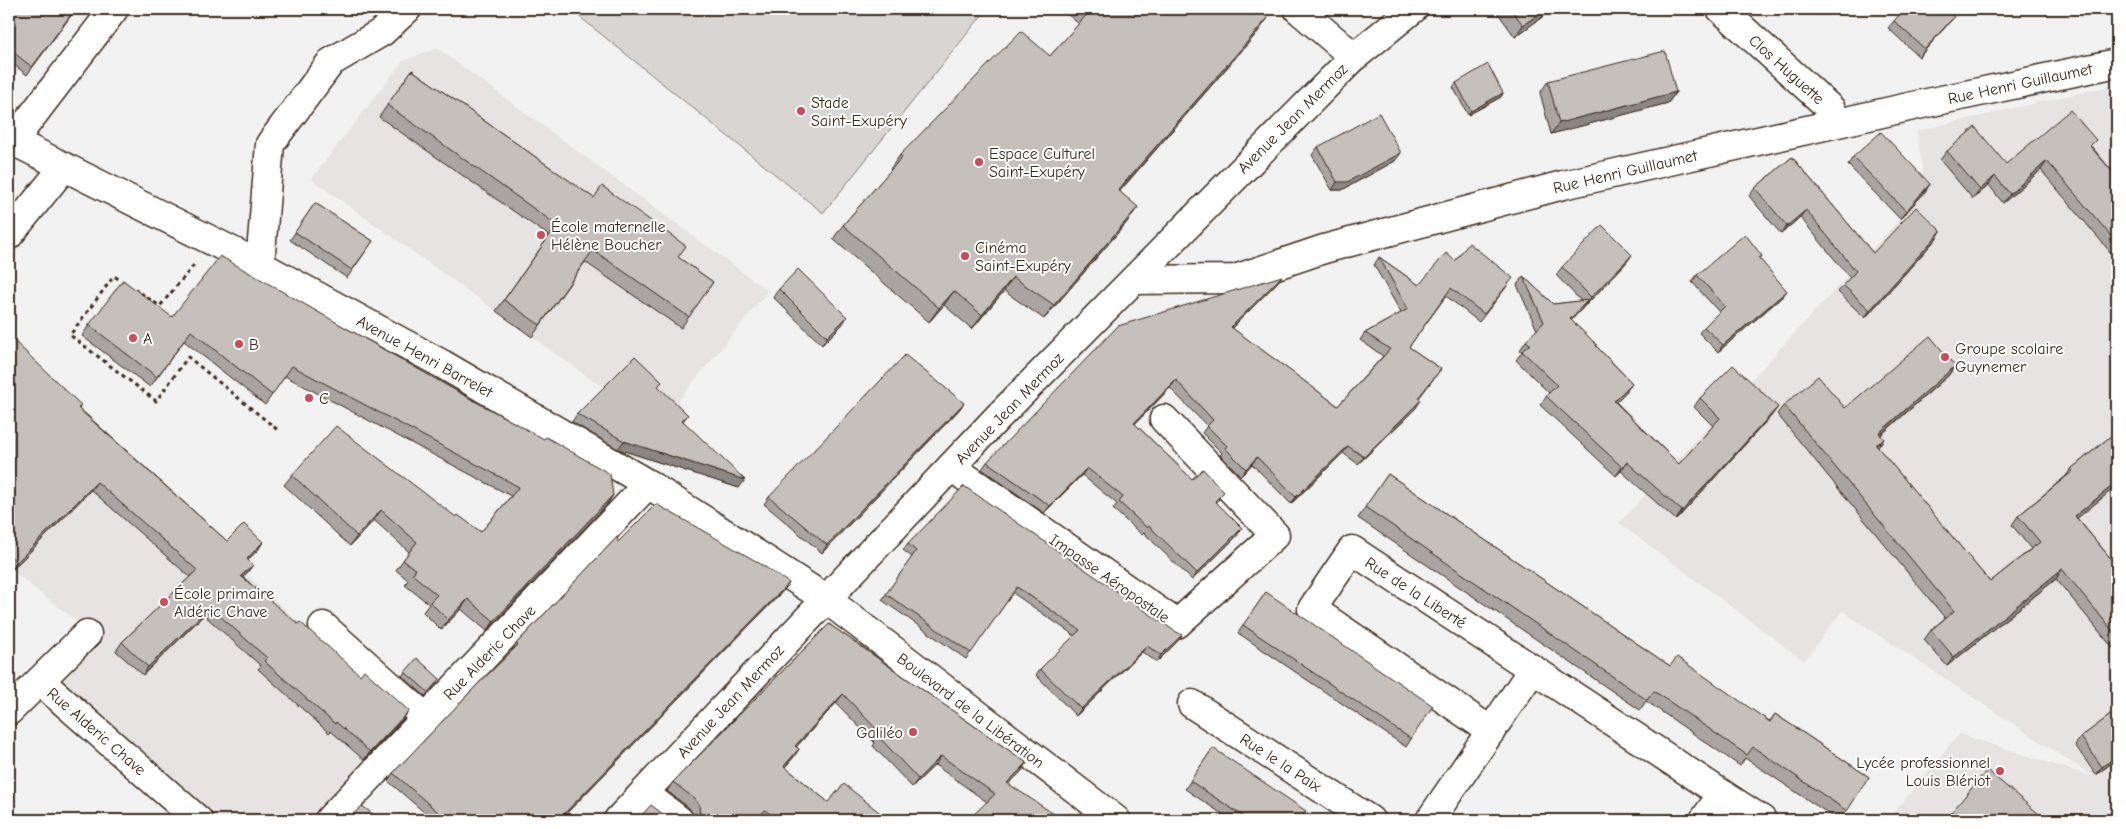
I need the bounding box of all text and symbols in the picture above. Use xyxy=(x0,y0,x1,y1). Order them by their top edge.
street label: Clos Huguette xyxy=(1745,31,1828,108)
street label: Avenue Jean Mermoz xyxy=(1234,60,1351,177)
street label: Rue Henri Guillaumet xyxy=(1946,60,2095,108)
place label: Stade Saint-Exupéry xyxy=(811,94,908,130)
marker: Stade Saint-Exupéry xyxy=(795,105,807,117)
place label: Espace Culturel Saint-Exupéry xyxy=(989,145,1095,181)
street label: Rue Henri Guillaumet xyxy=(1551,147,1699,197)
marker: Espace Culturel Saint-Exupéry xyxy=(973,156,985,168)
place label: École maternelle Hélène Boucher xyxy=(551,217,666,254)
marker: École maternelle Hélène Boucher xyxy=(535,229,547,241)
place label: Cinéma Saint-Exupéry xyxy=(975,239,1072,275)
marker: Cinéma Saint-Exupéry xyxy=(959,250,971,262)
street label: Avenue Henri Barrelet xyxy=(353,312,496,402)
place label: A xyxy=(143,330,152,348)
marker: A xyxy=(127,332,139,344)
place label: B xyxy=(249,336,259,354)
marker: B xyxy=(233,338,245,350)
place label: Groupe scolaire Guynemer xyxy=(1955,340,2063,376)
street label: Avenue Jean Mermoz xyxy=(952,349,1068,468)
marker: Groupe scolaire Guynemer xyxy=(1939,351,1951,363)
place label: C xyxy=(319,390,329,408)
marker: C xyxy=(303,392,315,404)
street label: Impasse Aéropostale xyxy=(1046,531,1173,627)
street label: Rue de la Liberté xyxy=(1362,554,1469,632)
place label: École primaire Aldéric Chave xyxy=(174,584,274,621)
marker: École primaire Aldéric Chave xyxy=(158,596,170,608)
street label: Rue Alderic Chave xyxy=(440,602,539,704)
street label: Avenue Jean Mermoz xyxy=(674,641,788,762)
street label: Boulevard de la Libération xyxy=(893,650,1047,772)
street label: Rue Alderic Chave xyxy=(43,684,149,779)
place label: Galiléo xyxy=(856,724,903,742)
marker: Galiléo xyxy=(907,726,919,738)
street label: Rue le la Paix xyxy=(1237,730,1325,796)
place label: Lycée professionnel Louis Blériot xyxy=(1856,754,1990,790)
marker: Lycée professionnel Louis Blériot xyxy=(1994,765,2006,777)

